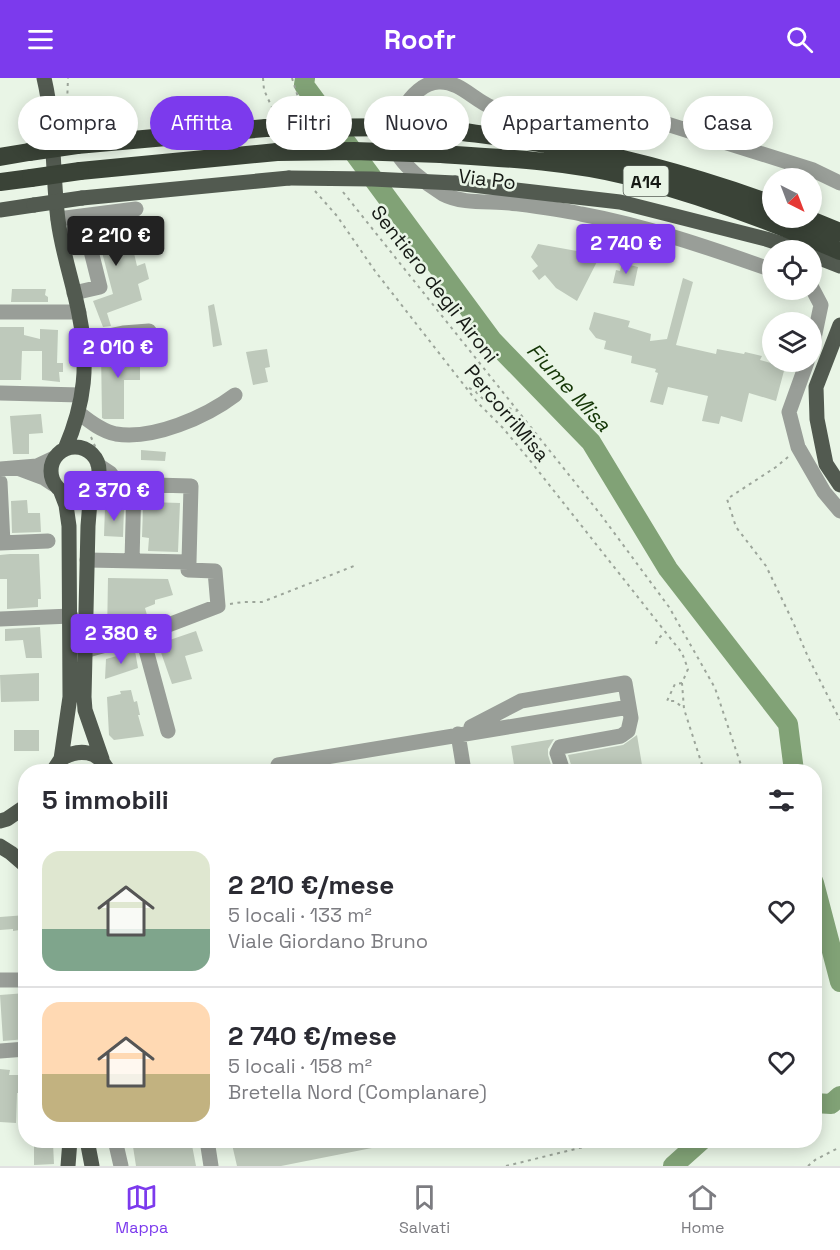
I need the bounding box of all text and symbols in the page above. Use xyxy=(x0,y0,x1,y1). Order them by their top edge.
text: Roofr xyxy=(384,22,456,57)
icon: menu xyxy=(24,23,57,56)
icon: search xyxy=(783,23,816,56)
chip: Compra xyxy=(18,96,138,150)
chip: Affitta xyxy=(150,96,254,150)
chip: Filtri xyxy=(266,96,352,150)
chip: Nuovo xyxy=(364,96,469,150)
chip: Appartamento xyxy=(481,96,671,150)
chip: Casa xyxy=(683,96,773,150)
street label: Via Po xyxy=(457,163,517,195)
road number: A14 xyxy=(624,166,668,196)
north arrow xyxy=(762,168,822,228)
map controls xyxy=(762,168,822,372)
street label: Sentiero degli Aironi xyxy=(365,200,505,368)
pin: 2 210 € xyxy=(61,216,171,267)
text: 2 210 € xyxy=(81,222,151,248)
pin: 2 740 € xyxy=(571,224,681,275)
text: 2 740 € xyxy=(590,230,662,256)
button: locate xyxy=(762,240,822,300)
button: layers xyxy=(762,312,822,372)
pin: 2 010 € xyxy=(63,328,173,379)
text: 2 010 € xyxy=(83,334,153,360)
water label: Fiume Misa xyxy=(521,337,618,438)
street label: PercorriMisa xyxy=(459,359,555,467)
pin: 2 370 € xyxy=(59,471,169,522)
text: 2 370 € xyxy=(78,477,150,503)
pin: 2 380 € xyxy=(66,614,176,665)
text: 2 380 € xyxy=(85,620,157,646)
text: 5 immobili xyxy=(42,783,169,817)
icon: filters xyxy=(765,784,798,817)
text: 2 210 €/mese xyxy=(228,868,394,902)
icon: home xyxy=(90,875,162,947)
icon: heart xyxy=(765,895,798,928)
text: 5 locali · 133 m² xyxy=(228,902,372,928)
text: Viale Giordano Bruno xyxy=(228,928,428,954)
text: 2 740 €/mese xyxy=(228,1019,397,1053)
icon: home xyxy=(90,1026,162,1098)
icon: heart xyxy=(765,1046,798,1079)
text: 5 locali · 158 m² xyxy=(228,1053,372,1079)
text: Bretella Nord (Complanare) xyxy=(228,1079,487,1105)
tab: Mappa xyxy=(115,1181,168,1238)
tab: Salvati xyxy=(399,1181,450,1238)
tab: Home xyxy=(681,1181,725,1238)

